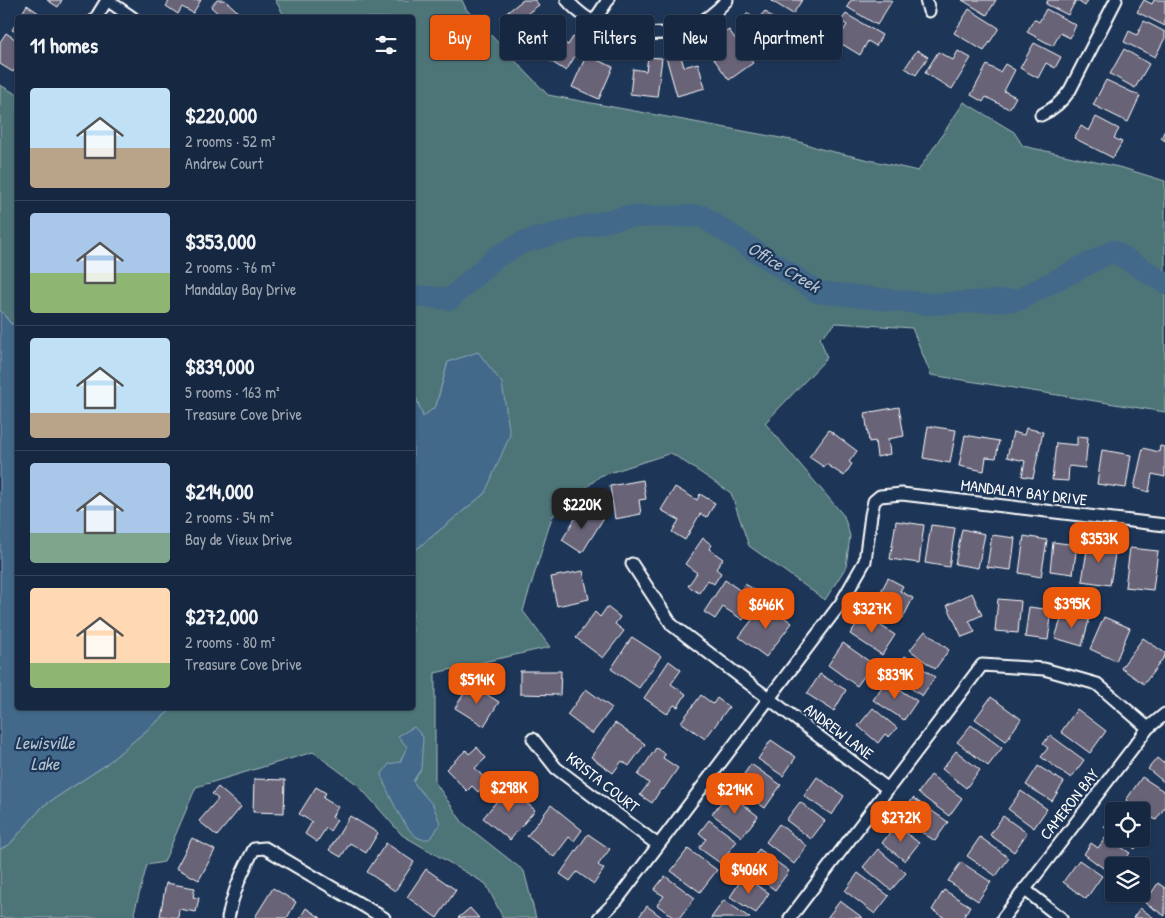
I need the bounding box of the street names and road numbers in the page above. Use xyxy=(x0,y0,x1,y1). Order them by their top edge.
street label: MANDALAY BAY DRIVE xyxy=(960,473,1088,511)
street label: ANDREW LANE xyxy=(800,698,878,764)
street label: KRISTA COURT xyxy=(562,747,644,818)
street label: CAMERON BAY xyxy=(1034,764,1104,844)

